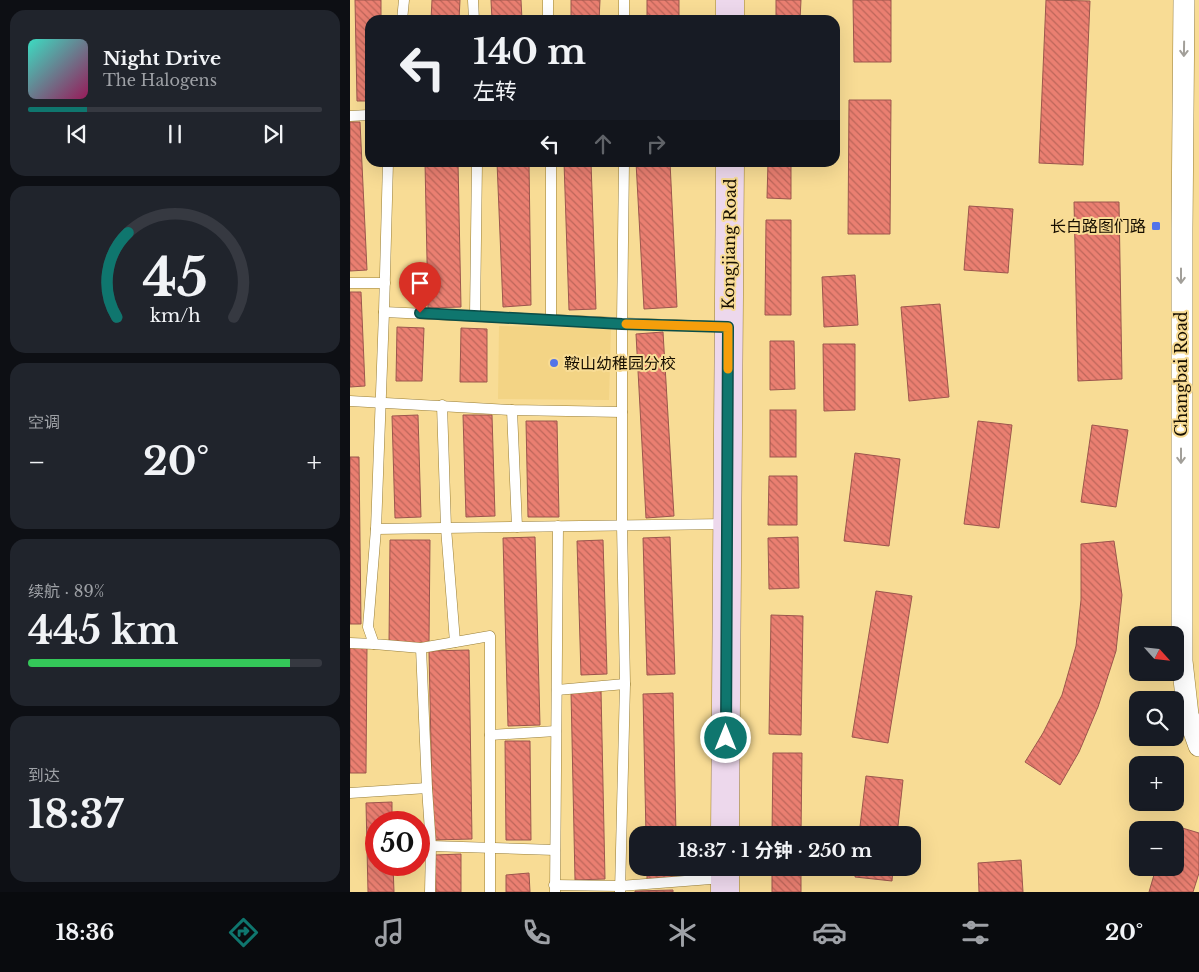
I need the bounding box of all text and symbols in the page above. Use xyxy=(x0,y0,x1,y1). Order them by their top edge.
text: 140 m xyxy=(473,30,586,73)
icon: left xyxy=(390,35,455,100)
one-way arrow xyxy=(1179,40,1189,56)
text: Night Drive xyxy=(103,47,221,70)
text: The Halogens xyxy=(103,70,217,90)
text: 左转 xyxy=(473,78,517,105)
icon: previous xyxy=(63,120,91,148)
icon: pause xyxy=(161,120,189,148)
icon: next xyxy=(259,120,287,148)
icon: left xyxy=(536,130,564,158)
icon: ahead xyxy=(589,130,617,158)
icon: right xyxy=(642,130,670,158)
street label: Kongjiang Road xyxy=(718,178,740,310)
place label: 长白路图们路 xyxy=(1050,216,1146,236)
marker: 长白路图们路 xyxy=(1150,220,1162,232)
text: 45 xyxy=(142,246,208,310)
pin xyxy=(399,262,441,313)
one-way arrow xyxy=(1176,268,1186,284)
icon: arrive xyxy=(406,269,434,297)
text: km/h xyxy=(150,305,200,327)
street label: Changbai Road xyxy=(1171,311,1191,437)
place label: 鞍山幼稚园分校 xyxy=(564,353,676,373)
marker: 鞍山幼稚园分校 xyxy=(548,357,560,369)
text: 空调 xyxy=(28,412,60,432)
text: 20° xyxy=(143,438,209,485)
text: − xyxy=(28,445,46,480)
text: + xyxy=(307,445,322,480)
one-way arrow xyxy=(1176,448,1186,464)
text: 续航 · 89% xyxy=(28,581,104,601)
text: 445 km xyxy=(28,607,178,654)
north arrow xyxy=(1129,626,1184,681)
map controls xyxy=(1129,626,1184,876)
button: search xyxy=(1129,691,1184,746)
position arrow xyxy=(699,711,751,763)
button: + xyxy=(1129,756,1184,811)
text: 到达 xyxy=(28,765,60,785)
text: 18:37 xyxy=(28,791,123,838)
speed limit sign: 50 xyxy=(365,811,430,876)
button: − xyxy=(1129,821,1184,876)
text: 18:37 · 1 分钟 · 250 m xyxy=(678,839,872,862)
icon: directions xyxy=(226,915,261,950)
icon: music xyxy=(372,915,407,950)
icon: phone xyxy=(519,915,554,950)
icon: climate xyxy=(665,915,700,950)
icon: car xyxy=(812,915,847,950)
icon: filters xyxy=(958,915,993,950)
text: 18:36 xyxy=(56,919,114,946)
text: 20° xyxy=(1105,919,1143,946)

